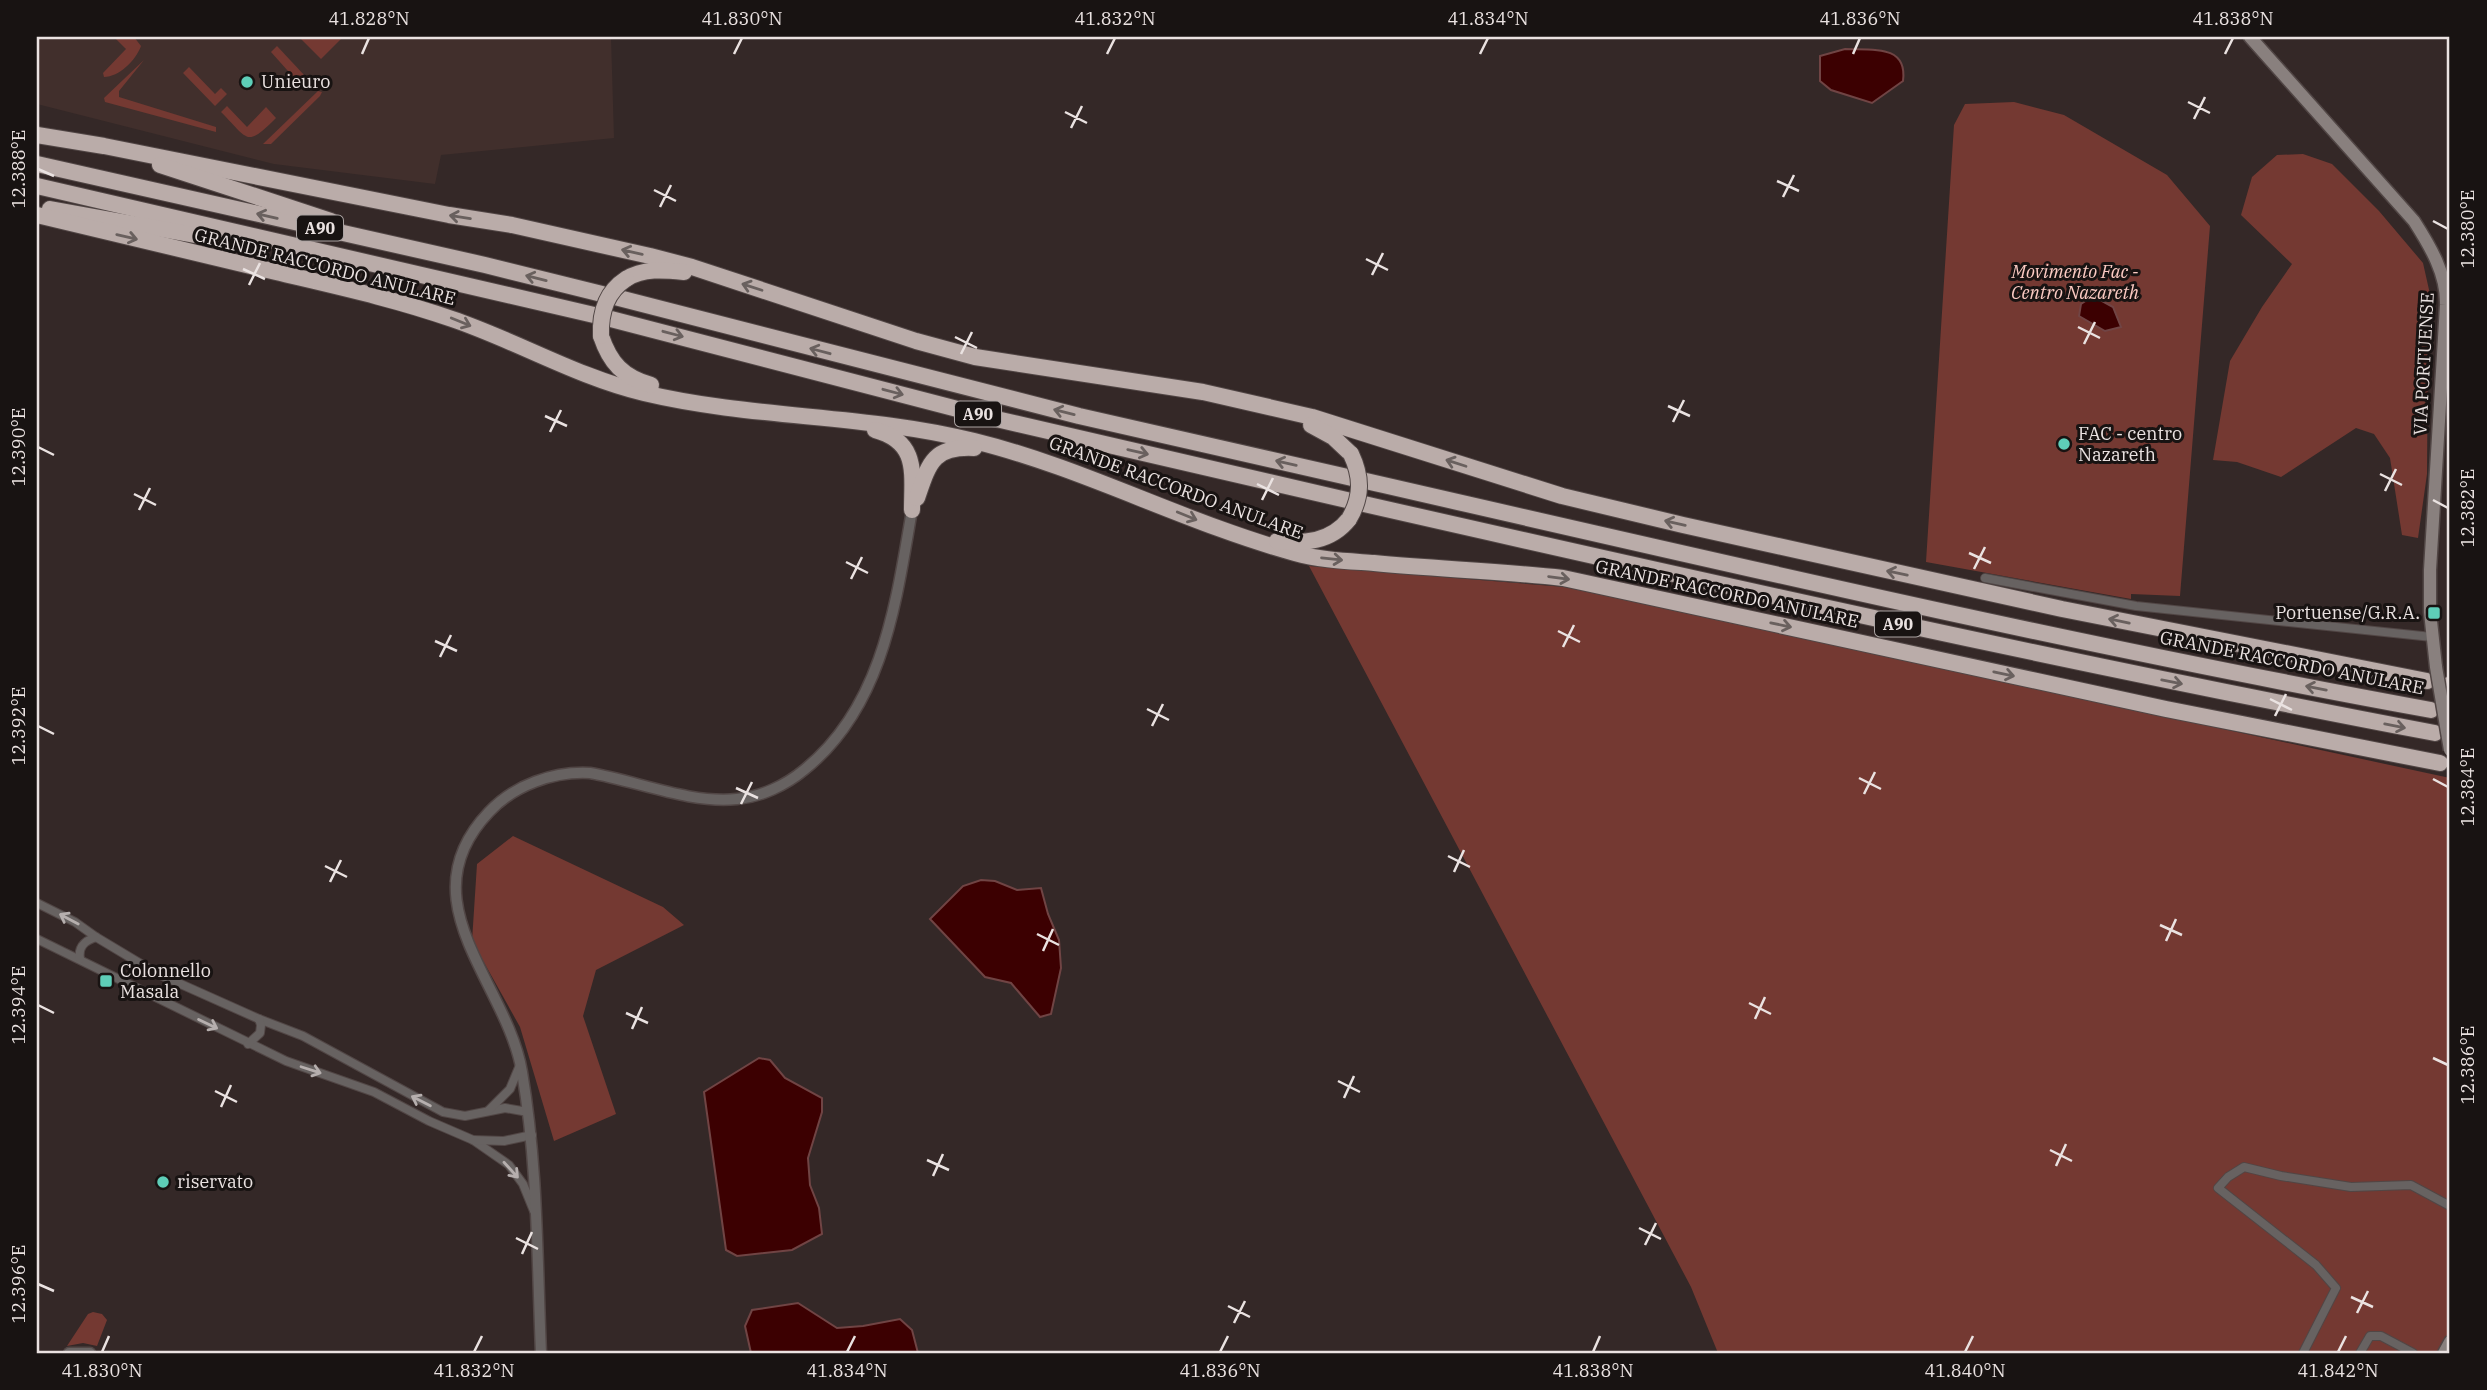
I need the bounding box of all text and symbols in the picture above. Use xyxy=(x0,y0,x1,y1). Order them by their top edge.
text: 41.828°N xyxy=(328,7,410,30)
text: 41.830°N xyxy=(701,7,783,30)
text: 41.832°N xyxy=(1074,7,1156,30)
text: 41.834°N xyxy=(1447,7,1529,30)
text: 41.836°N xyxy=(1819,7,1901,30)
text: 41.838°N xyxy=(2192,7,2274,30)
place label: Unieuro xyxy=(261,70,330,93)
marker: Unieuro xyxy=(239,74,255,90)
text: 12.388°E xyxy=(7,130,30,208)
text: 12.380°E xyxy=(2456,190,2479,268)
one-way arrow xyxy=(256,208,279,222)
one-way arrow xyxy=(449,210,472,223)
road number: A90 xyxy=(297,216,343,240)
street label: GRANDE RACCORDO ANULARE xyxy=(192,223,458,310)
one-way arrow xyxy=(115,231,138,244)
one-way arrow xyxy=(621,244,644,258)
park label: Movimento Fac - Centro Nazareth xyxy=(2011,260,2139,304)
one-way arrow xyxy=(525,271,548,284)
one-way arrow xyxy=(741,280,763,293)
street label: VIA PORTUENSE xyxy=(2408,292,2439,436)
one-way arrow xyxy=(449,317,471,330)
one-way arrow xyxy=(661,328,684,341)
one-way arrow xyxy=(809,344,832,357)
one-way arrow xyxy=(881,386,904,399)
road number: A90 xyxy=(955,402,1001,426)
one-way arrow xyxy=(1053,405,1076,418)
text: 12.390°E xyxy=(7,408,30,486)
place label: FAC - centro Nazareth xyxy=(2078,422,2182,466)
street label: GRANDE RACCORDO ANULARE xyxy=(1046,431,1306,544)
marker: FAC - centro Nazareth xyxy=(2056,436,2072,452)
one-way arrow xyxy=(1126,446,1148,459)
one-way arrow xyxy=(1445,455,1467,468)
one-way arrow xyxy=(1275,456,1298,469)
text: 12.382°E xyxy=(2456,469,2479,547)
one-way arrow xyxy=(1176,510,1197,523)
one-way arrow xyxy=(1664,515,1687,529)
one-way arrow xyxy=(1321,553,1343,566)
street label: GRANDE RACCORDO ANULARE xyxy=(1593,554,1861,633)
one-way arrow xyxy=(1886,565,1909,579)
one-way arrow xyxy=(1547,571,1570,584)
place label: Portuense/G.R.A. xyxy=(2275,601,2420,624)
marker: Portuense/G.R.A. xyxy=(2426,605,2442,621)
road number: A90 xyxy=(1875,611,1921,636)
one-way arrow xyxy=(2108,613,2131,627)
one-way arrow xyxy=(1769,619,1792,633)
street label: GRANDE RACCORDO ANULARE xyxy=(2158,626,2426,699)
one-way arrow xyxy=(1992,668,2015,681)
one-way arrow xyxy=(2160,675,2183,689)
one-way arrow xyxy=(2305,681,2328,695)
text: 12.392°E xyxy=(7,687,30,765)
one-way arrow xyxy=(2383,720,2406,733)
text: 12.384°E xyxy=(2456,748,2479,826)
one-way arrow xyxy=(59,912,79,926)
place label: Colonnello Masala xyxy=(120,959,211,1003)
text: 12.394°E xyxy=(7,966,30,1044)
marker: Colonnello Masala xyxy=(98,973,114,989)
one-way arrow xyxy=(196,1018,218,1031)
text: 12.386°E xyxy=(2456,1026,2479,1104)
one-way arrow xyxy=(300,1064,322,1077)
one-way arrow xyxy=(411,1094,432,1108)
one-way arrow xyxy=(503,1161,520,1178)
place label: riservato xyxy=(177,1170,253,1193)
marker: riservato xyxy=(155,1174,171,1190)
text: 12.396°E xyxy=(7,1245,30,1323)
text: 41.830°N xyxy=(61,1359,143,1382)
text: 41.832°N xyxy=(433,1359,515,1382)
text: 41.834°N xyxy=(806,1359,888,1382)
text: 41.836°N xyxy=(1179,1359,1261,1382)
text: 41.838°N xyxy=(1552,1359,1634,1382)
text: 41.840°N xyxy=(1924,1359,2006,1382)
text: 41.842°N xyxy=(2297,1359,2379,1382)

